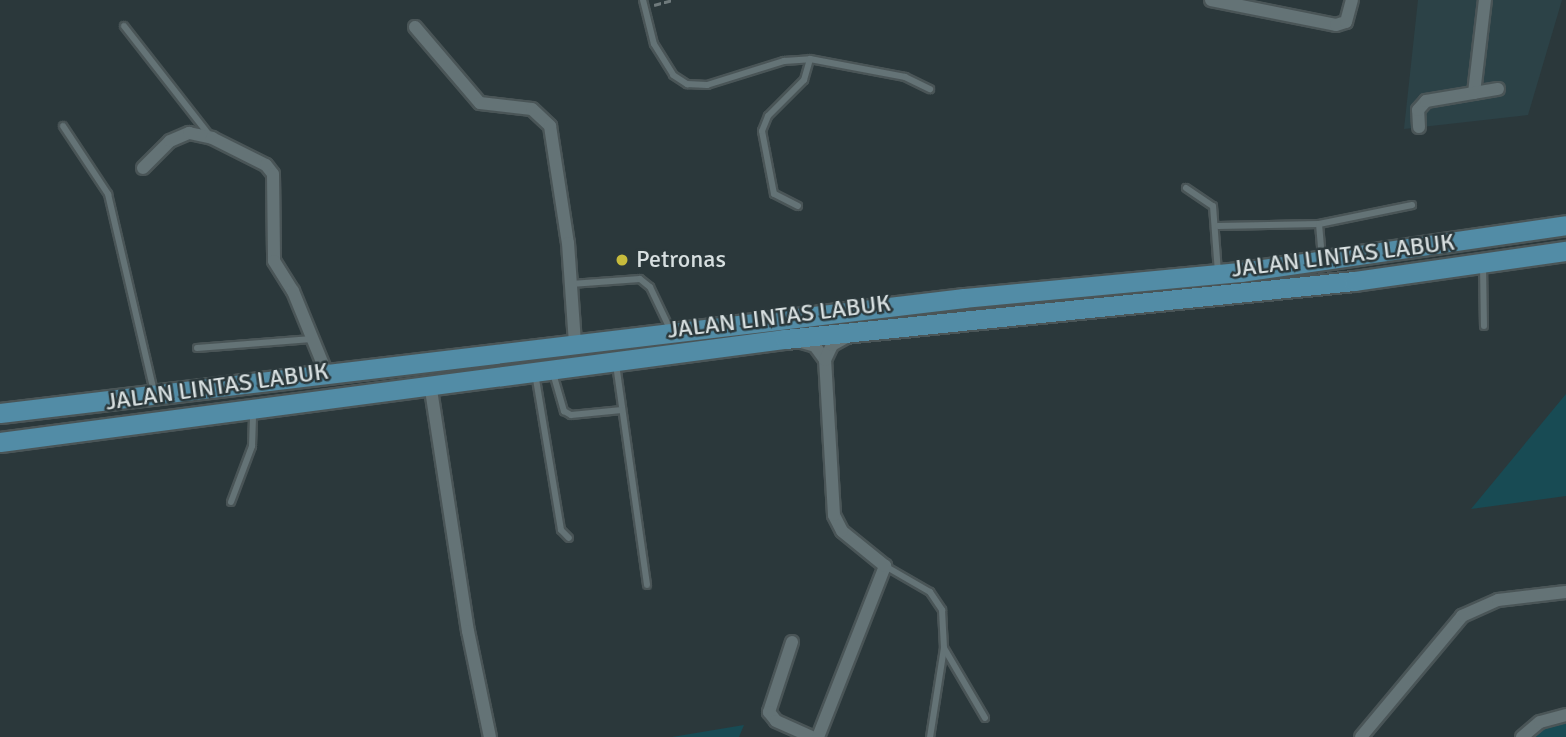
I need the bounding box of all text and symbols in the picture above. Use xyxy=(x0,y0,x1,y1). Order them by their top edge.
street label: JALAN LINTAS LABUK xyxy=(1230,228,1456,284)
place label: Petronas xyxy=(636,246,726,274)
marker: Petronas xyxy=(614,252,630,268)
street label: JALAN LINTAS LABUK xyxy=(666,289,892,345)
street label: JALAN LINTAS LABUK xyxy=(104,357,330,417)

